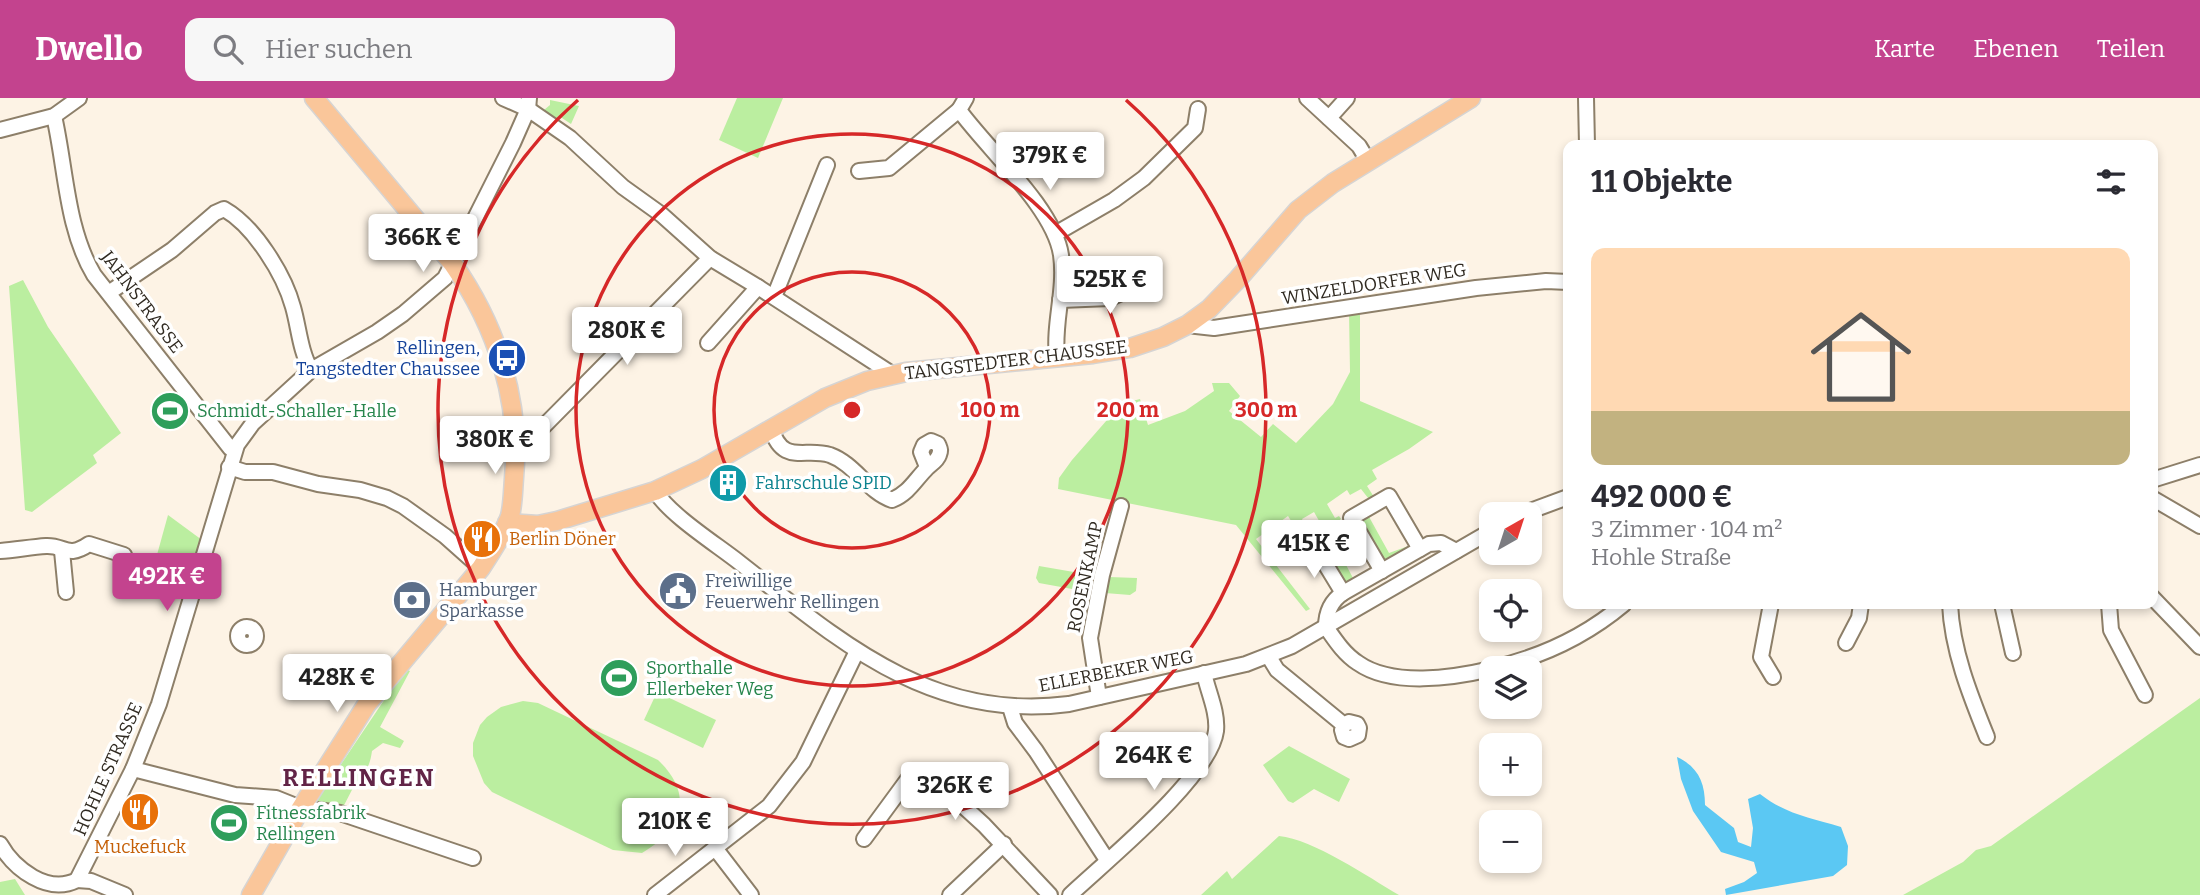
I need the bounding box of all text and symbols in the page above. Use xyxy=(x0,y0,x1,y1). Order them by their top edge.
search box xyxy=(185,18,675,81)
text: Dwello xyxy=(35,29,143,69)
icon: search xyxy=(209,30,247,68)
text: Hier suchen xyxy=(265,34,413,65)
text: Karte xyxy=(1874,35,1935,63)
text: Ebenen xyxy=(1973,35,2059,63)
text: Teilen xyxy=(2097,35,2165,63)
pin: 379K € xyxy=(993,132,1107,192)
text: 379K € xyxy=(1012,141,1088,169)
icon: filters xyxy=(2092,163,2130,201)
text: 11 Objekte xyxy=(1591,164,1732,200)
pin: 366K € xyxy=(366,214,480,274)
text: 366K € xyxy=(384,223,462,251)
street label: JAHNSTRASSE xyxy=(96,246,188,357)
pin: 525K € xyxy=(1053,256,1167,316)
street label: WINZELDORFER WEG xyxy=(1280,259,1468,309)
text: 525K € xyxy=(1073,265,1147,293)
icon: home xyxy=(1798,294,1924,420)
pin: 280K € xyxy=(570,308,684,367)
text: 280K € xyxy=(588,316,666,344)
street label: TANGSTEDTER CHAUSSEE xyxy=(904,335,1128,385)
place label: Rellingen, Tangstedter Chaussee xyxy=(296,337,480,380)
bus stop icon: Rellingen, Tangstedter Chaussee xyxy=(486,337,528,379)
sports icon: Schmidt-Schaller-Halle xyxy=(149,390,191,432)
text: 100 m xyxy=(960,397,1020,423)
text: 200 m xyxy=(1097,397,1159,423)
text: 300 m xyxy=(1235,397,1297,423)
centre of rings xyxy=(840,398,864,422)
place label: Schmidt-Schaller-Halle xyxy=(197,400,397,422)
pin: 380K € xyxy=(438,416,552,476)
text: 380K € xyxy=(456,425,534,453)
building icon: Fahrschule SPID xyxy=(707,462,749,504)
place label: Fahrschule SPID xyxy=(755,472,892,494)
text: 492 000 € xyxy=(1591,479,1733,515)
north arrow xyxy=(1479,502,1542,565)
map controls xyxy=(1479,502,1542,873)
text: 3 Zimmer · 104 m² xyxy=(1591,515,1782,543)
restaurant icon: Berlin Döner xyxy=(461,518,503,560)
street label: ROSENKAMP xyxy=(1063,520,1107,634)
pin: 415K € xyxy=(1257,520,1371,580)
place label: Berlin Döner xyxy=(509,528,616,550)
text: 415K € xyxy=(1277,529,1351,557)
text: Hohle Straße xyxy=(1591,543,1731,571)
pin: 492K € xyxy=(110,554,224,613)
text: 492K € xyxy=(128,562,206,590)
public building icon: Freiwillige Feuerwehr Rellingen xyxy=(657,570,699,612)
place label: Freiwillige Feuerwehr Rellingen xyxy=(705,570,880,613)
bank icon: Hamburger Sparkasse xyxy=(391,579,433,621)
place label: Hamburger Sparkasse xyxy=(439,579,537,622)
button: locate xyxy=(1479,579,1542,642)
street label: ELLERBEKER WEG xyxy=(1037,645,1195,697)
pin: 428K € xyxy=(280,654,394,714)
button: layers xyxy=(1479,656,1542,719)
sports icon: Sporthalle Ellerbeker Weg xyxy=(598,657,640,699)
place label: Sporthalle Ellerbeker Weg xyxy=(646,657,773,700)
text: 428K € xyxy=(299,663,375,691)
street label: HOHLE STRASSE xyxy=(69,699,147,839)
pin: 264K € xyxy=(1097,732,1211,792)
button: + xyxy=(1479,733,1542,796)
text: 264K € xyxy=(1115,741,1193,769)
pin: 326K € xyxy=(898,762,1012,822)
district label: RELLINGEN xyxy=(283,764,435,792)
text: 326K € xyxy=(917,771,993,799)
restaurant icon: Muckefuck xyxy=(119,791,161,833)
pin: 210K € xyxy=(618,798,732,858)
sports icon: Fitnessfabrik Rellingen xyxy=(208,802,250,844)
place label: Fitnessfabrik Rellingen xyxy=(256,802,367,845)
text: 210K € xyxy=(638,807,712,835)
button: − xyxy=(1479,810,1542,873)
place label: Muckefuck xyxy=(94,836,187,858)

